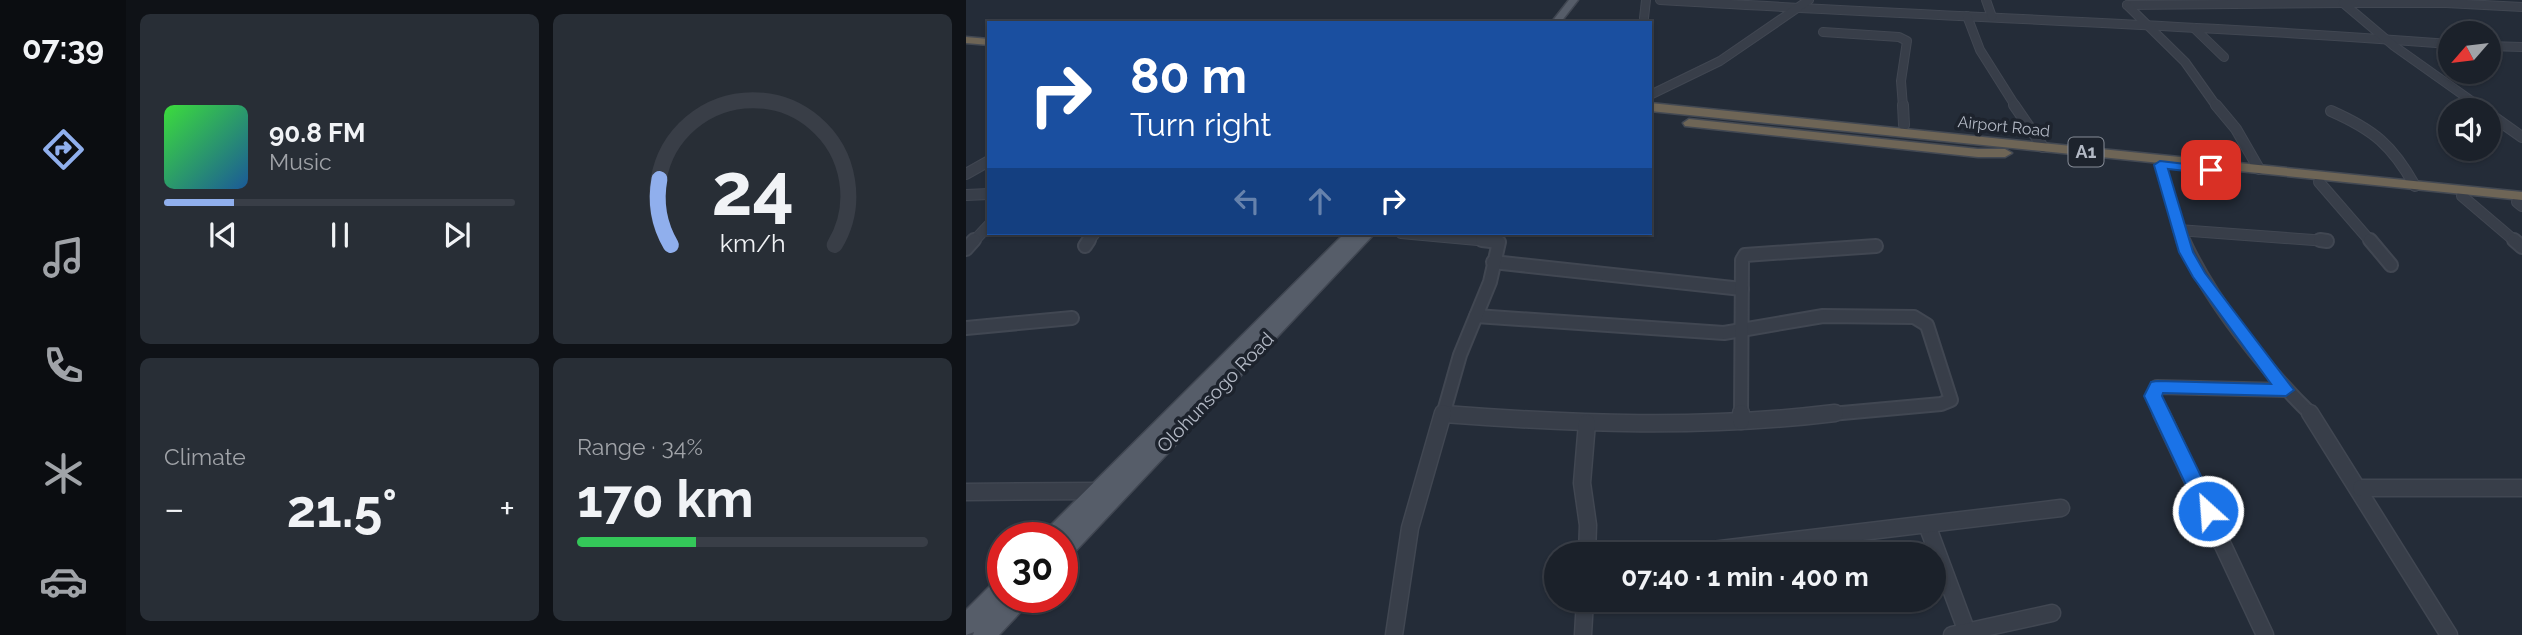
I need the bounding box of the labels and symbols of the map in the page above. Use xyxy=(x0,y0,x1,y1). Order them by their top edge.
north arrow xyxy=(2438,21,2501,84)
street label: Airport Road xyxy=(1957,112,2051,141)
road number: A1 xyxy=(2068,138,2104,167)
pin xyxy=(2181,140,2241,200)
street label: Olohunsogo Road xyxy=(1152,327,1278,457)
position arrow xyxy=(2171,474,2245,548)
speed limit sign: 30 xyxy=(987,522,1078,613)

